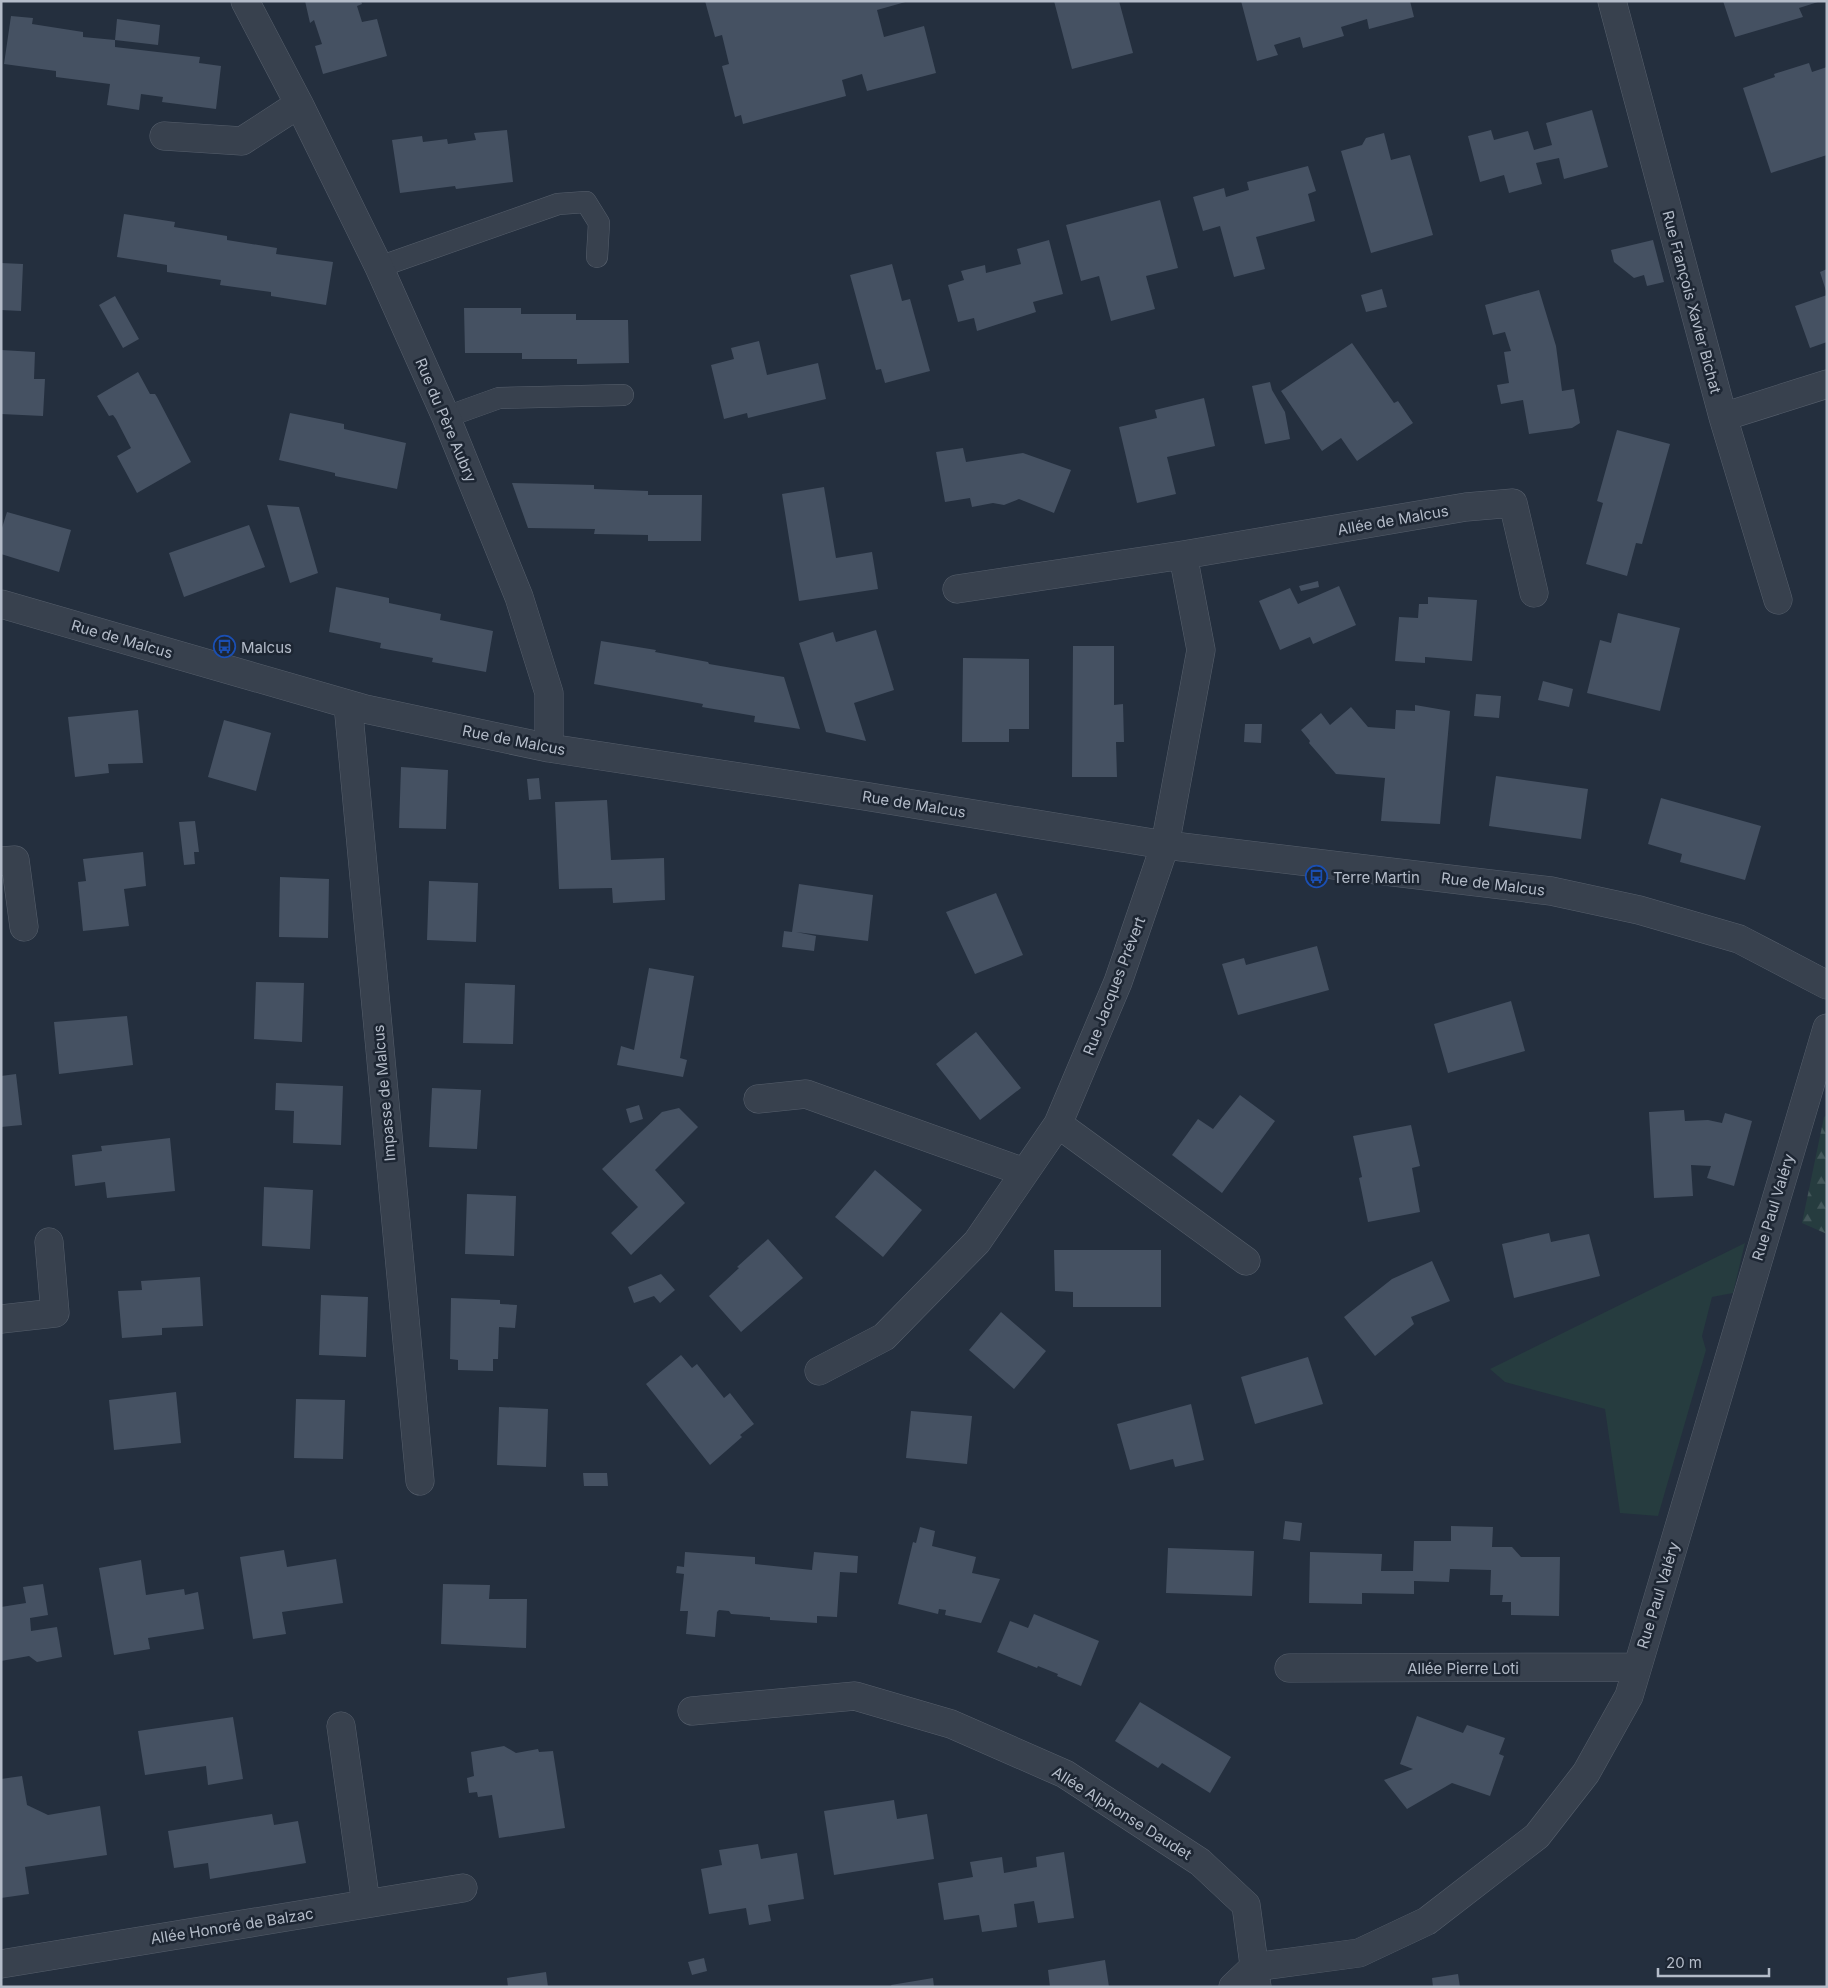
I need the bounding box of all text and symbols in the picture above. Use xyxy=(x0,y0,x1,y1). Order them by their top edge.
street label: Rue François Xavier Bichat xyxy=(1658,208,1726,396)
street label: Rue du Père Aubry xyxy=(411,355,481,485)
street label: Allée de Malcus xyxy=(1336,501,1450,539)
street label: Rue de Malcus xyxy=(69,615,175,663)
bus stop icon: Malcus xyxy=(213,635,237,659)
place label: Malcus xyxy=(241,638,292,657)
street label: Rue de Malcus xyxy=(461,721,567,759)
street label: Rue de Malcus xyxy=(861,786,967,822)
bus stop icon: Terre Martin xyxy=(1305,865,1329,889)
place label: Terre Martin xyxy=(1333,868,1420,887)
street label: Rue de Malcus xyxy=(1440,868,1546,900)
street label: Rue Jacques Prévert xyxy=(1079,914,1149,1058)
street label: Impasse de Malcus xyxy=(369,1024,399,1162)
street label: Rue Paul Valéry xyxy=(1748,1151,1798,1263)
street label: Rue Paul Valéry xyxy=(1633,1539,1683,1651)
street label: Allée Pierre Loti xyxy=(1407,1659,1519,1678)
street label: Allée Alphonse Daudet xyxy=(1049,1762,1195,1864)
street label: Allée Honoré de Balzac xyxy=(149,1904,315,1948)
scale bar xyxy=(1658,1946,1769,1978)
text: 20 m xyxy=(1666,1953,1702,1972)

